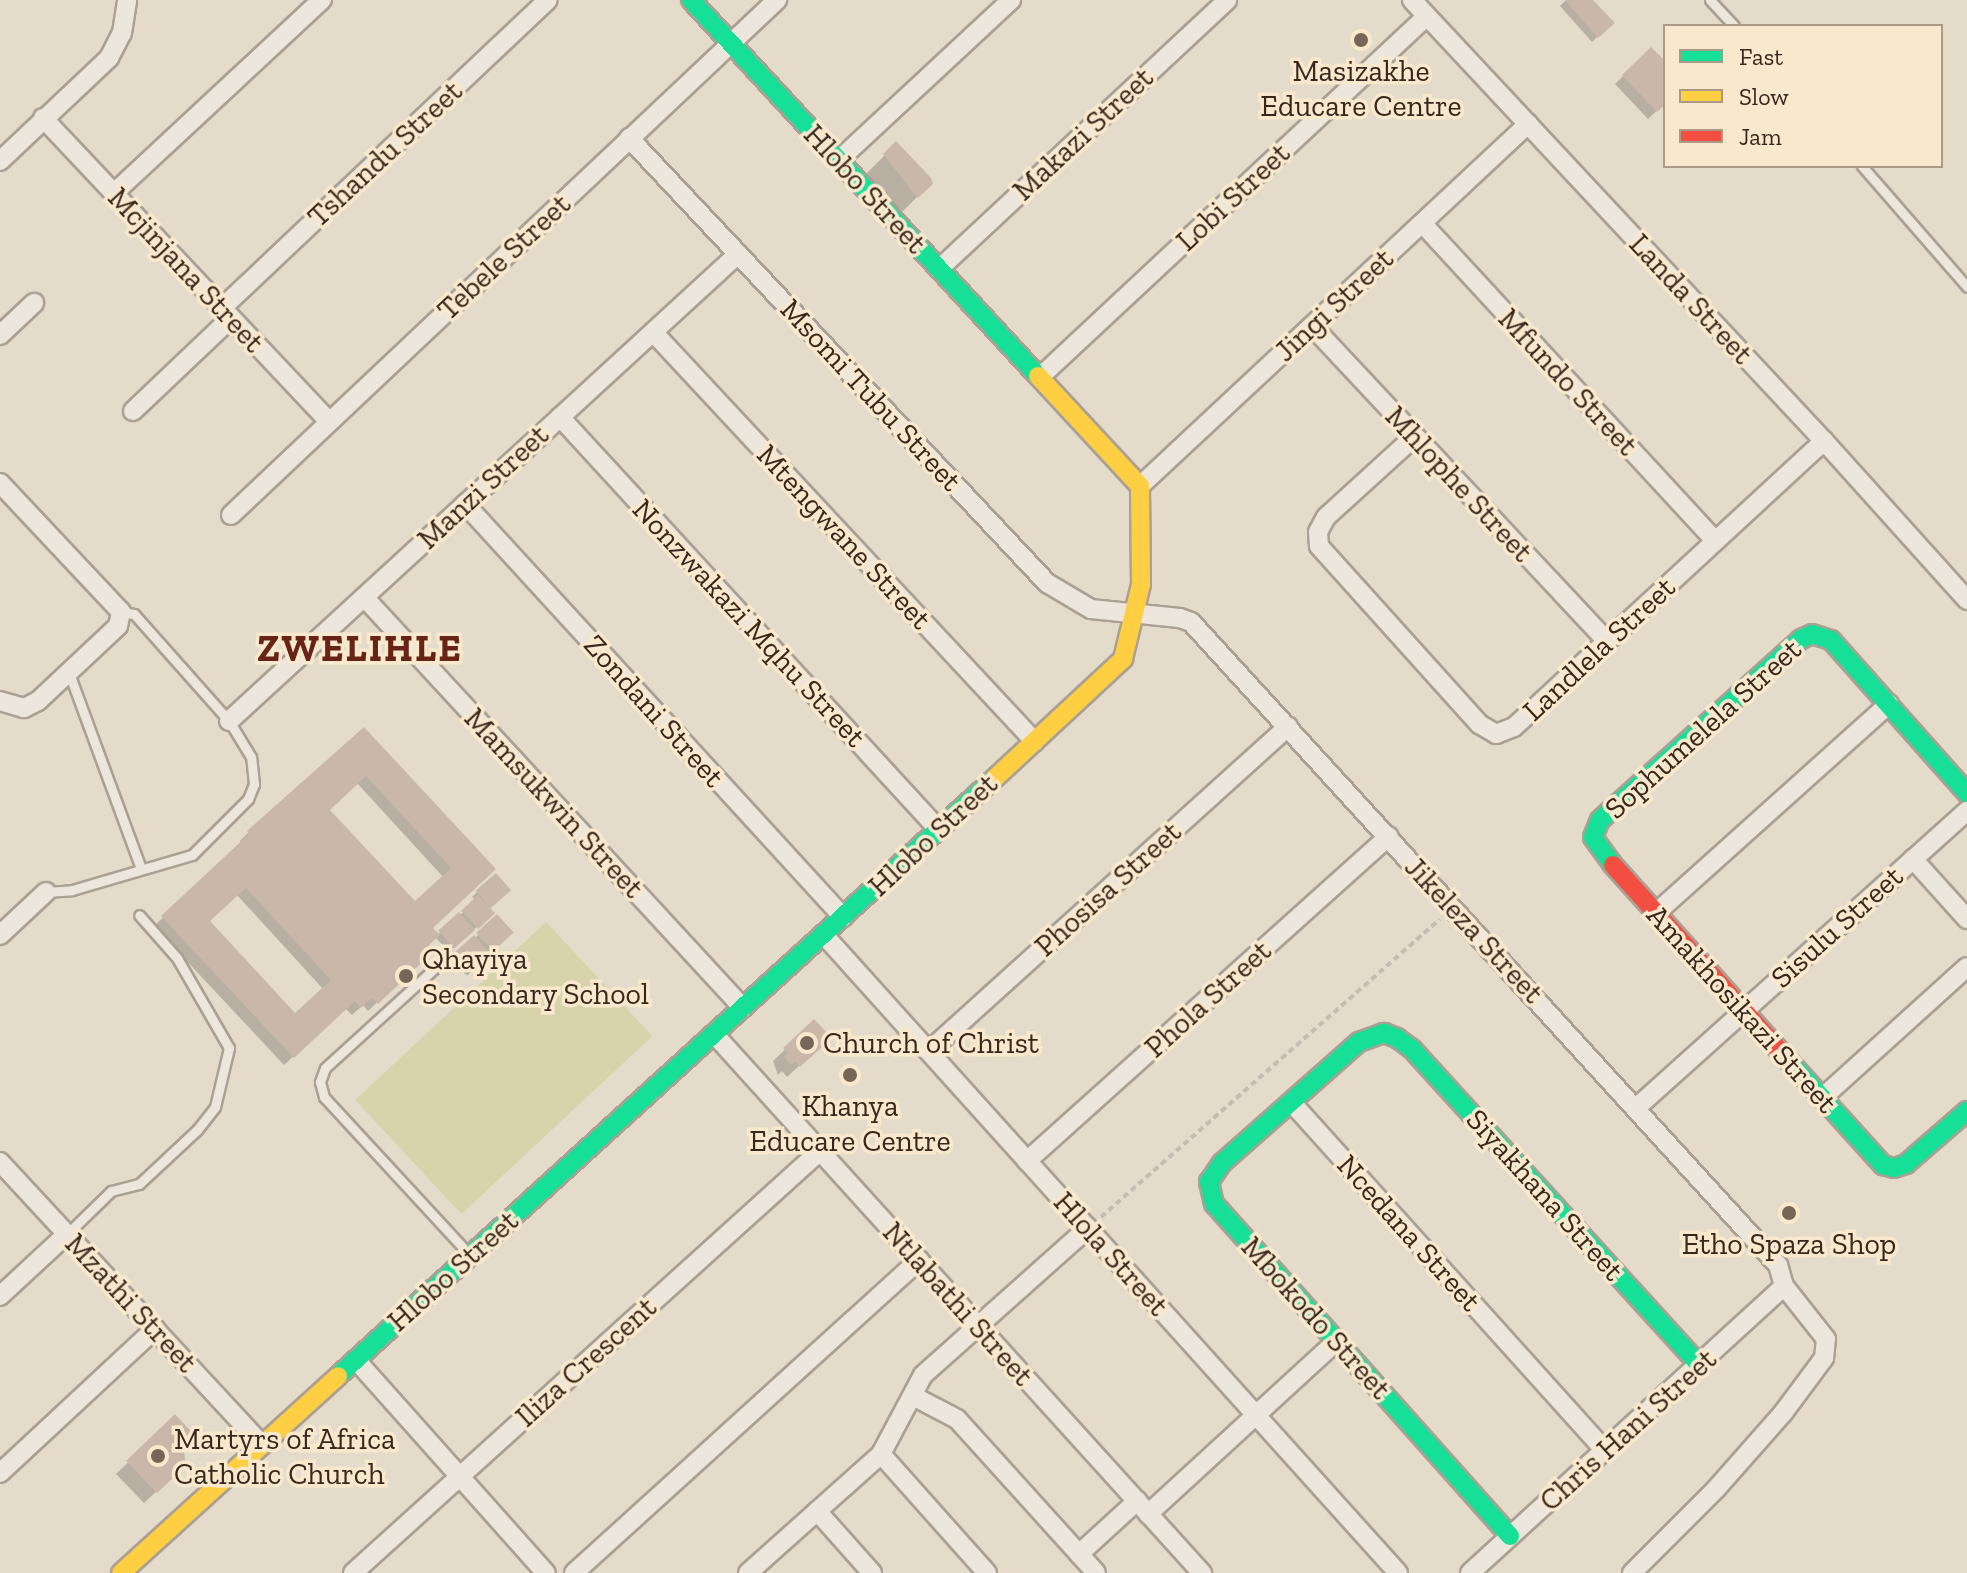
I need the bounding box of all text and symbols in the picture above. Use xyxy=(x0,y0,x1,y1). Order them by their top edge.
legend xyxy=(1663,24,1943,168)
marker: Masizakhe Educare Centre xyxy=(1352,31,1370,49)
text: Fast xyxy=(1739,42,1783,71)
place label: Masizakhe Educare Centre xyxy=(1260,53,1462,124)
street label: Makazi Street xyxy=(1005,60,1161,208)
street label: Tshandu Street xyxy=(300,73,470,235)
text: Slow xyxy=(1739,82,1789,111)
street label: Hlobo Street xyxy=(796,117,934,261)
text: Jam xyxy=(1739,122,1782,151)
street label: Lobi Street xyxy=(1169,135,1297,259)
street label: Mcjinjana Street xyxy=(100,180,272,360)
street label: Tebele Street xyxy=(430,186,578,328)
street label: Landa Street xyxy=(1622,226,1760,372)
street label: Jingi Street xyxy=(1267,241,1401,369)
street label: Msomi Tubu Street xyxy=(773,291,969,499)
street label: Mfundo Street xyxy=(1491,301,1645,463)
street label: Mhlophe Street xyxy=(1378,399,1540,569)
street label: Manzi Street xyxy=(410,417,556,557)
street label: Mtengwane Street xyxy=(749,437,939,637)
street label: Nonzwakazi Mqhu Street xyxy=(625,492,873,754)
street label: Landlela Street xyxy=(1515,569,1683,729)
district label: ZWELIHLE xyxy=(257,626,463,672)
street label: Zondani Street xyxy=(576,628,732,794)
street label: Sophumelela Street xyxy=(1597,631,1809,827)
street label: Mamsukwin Street xyxy=(457,701,651,905)
street label: Hlobo Street xyxy=(861,766,1005,904)
street label: Phosisa Street xyxy=(1027,814,1189,964)
street label: Jikeleza Street xyxy=(1397,849,1551,1011)
street label: Sisulu Street xyxy=(1764,858,1910,996)
street label: Amakhosikazi Street xyxy=(1639,898,1845,1120)
street label: Phola Street xyxy=(1137,933,1279,1065)
place label: Qhayiya Secondary School xyxy=(422,941,650,1012)
marker: Qhayiya Secondary School xyxy=(397,967,415,985)
place label: Church of Christ xyxy=(823,1025,1039,1061)
marker: Church of Christ xyxy=(798,1034,816,1052)
marker: Khanya Educare Centre xyxy=(841,1066,859,1084)
place label: Khanya Educare Centre xyxy=(749,1088,951,1158)
street label: Siyakhana Street xyxy=(1459,1102,1631,1288)
street label: Ncedana Street xyxy=(1329,1147,1489,1319)
street label: Hlola Street xyxy=(1046,1185,1176,1323)
street label: Hlobo Street xyxy=(380,1203,526,1339)
marker: Etho Spaza Shop xyxy=(1780,1204,1798,1222)
street label: Ntlabathi Street xyxy=(875,1215,1041,1393)
street label: Mzathi Street xyxy=(58,1226,204,1380)
place label: Etho Spaza Shop xyxy=(1682,1226,1896,1262)
street label: Mbokodo Street xyxy=(1234,1229,1398,1407)
street label: Iliza Crescent xyxy=(508,1289,664,1435)
street label: Chris Hani Street xyxy=(1532,1341,1724,1519)
place label: Martyrs of Africa Catholic Church xyxy=(174,1421,396,1492)
marker: Martyrs of Africa Catholic Church xyxy=(149,1447,167,1465)

